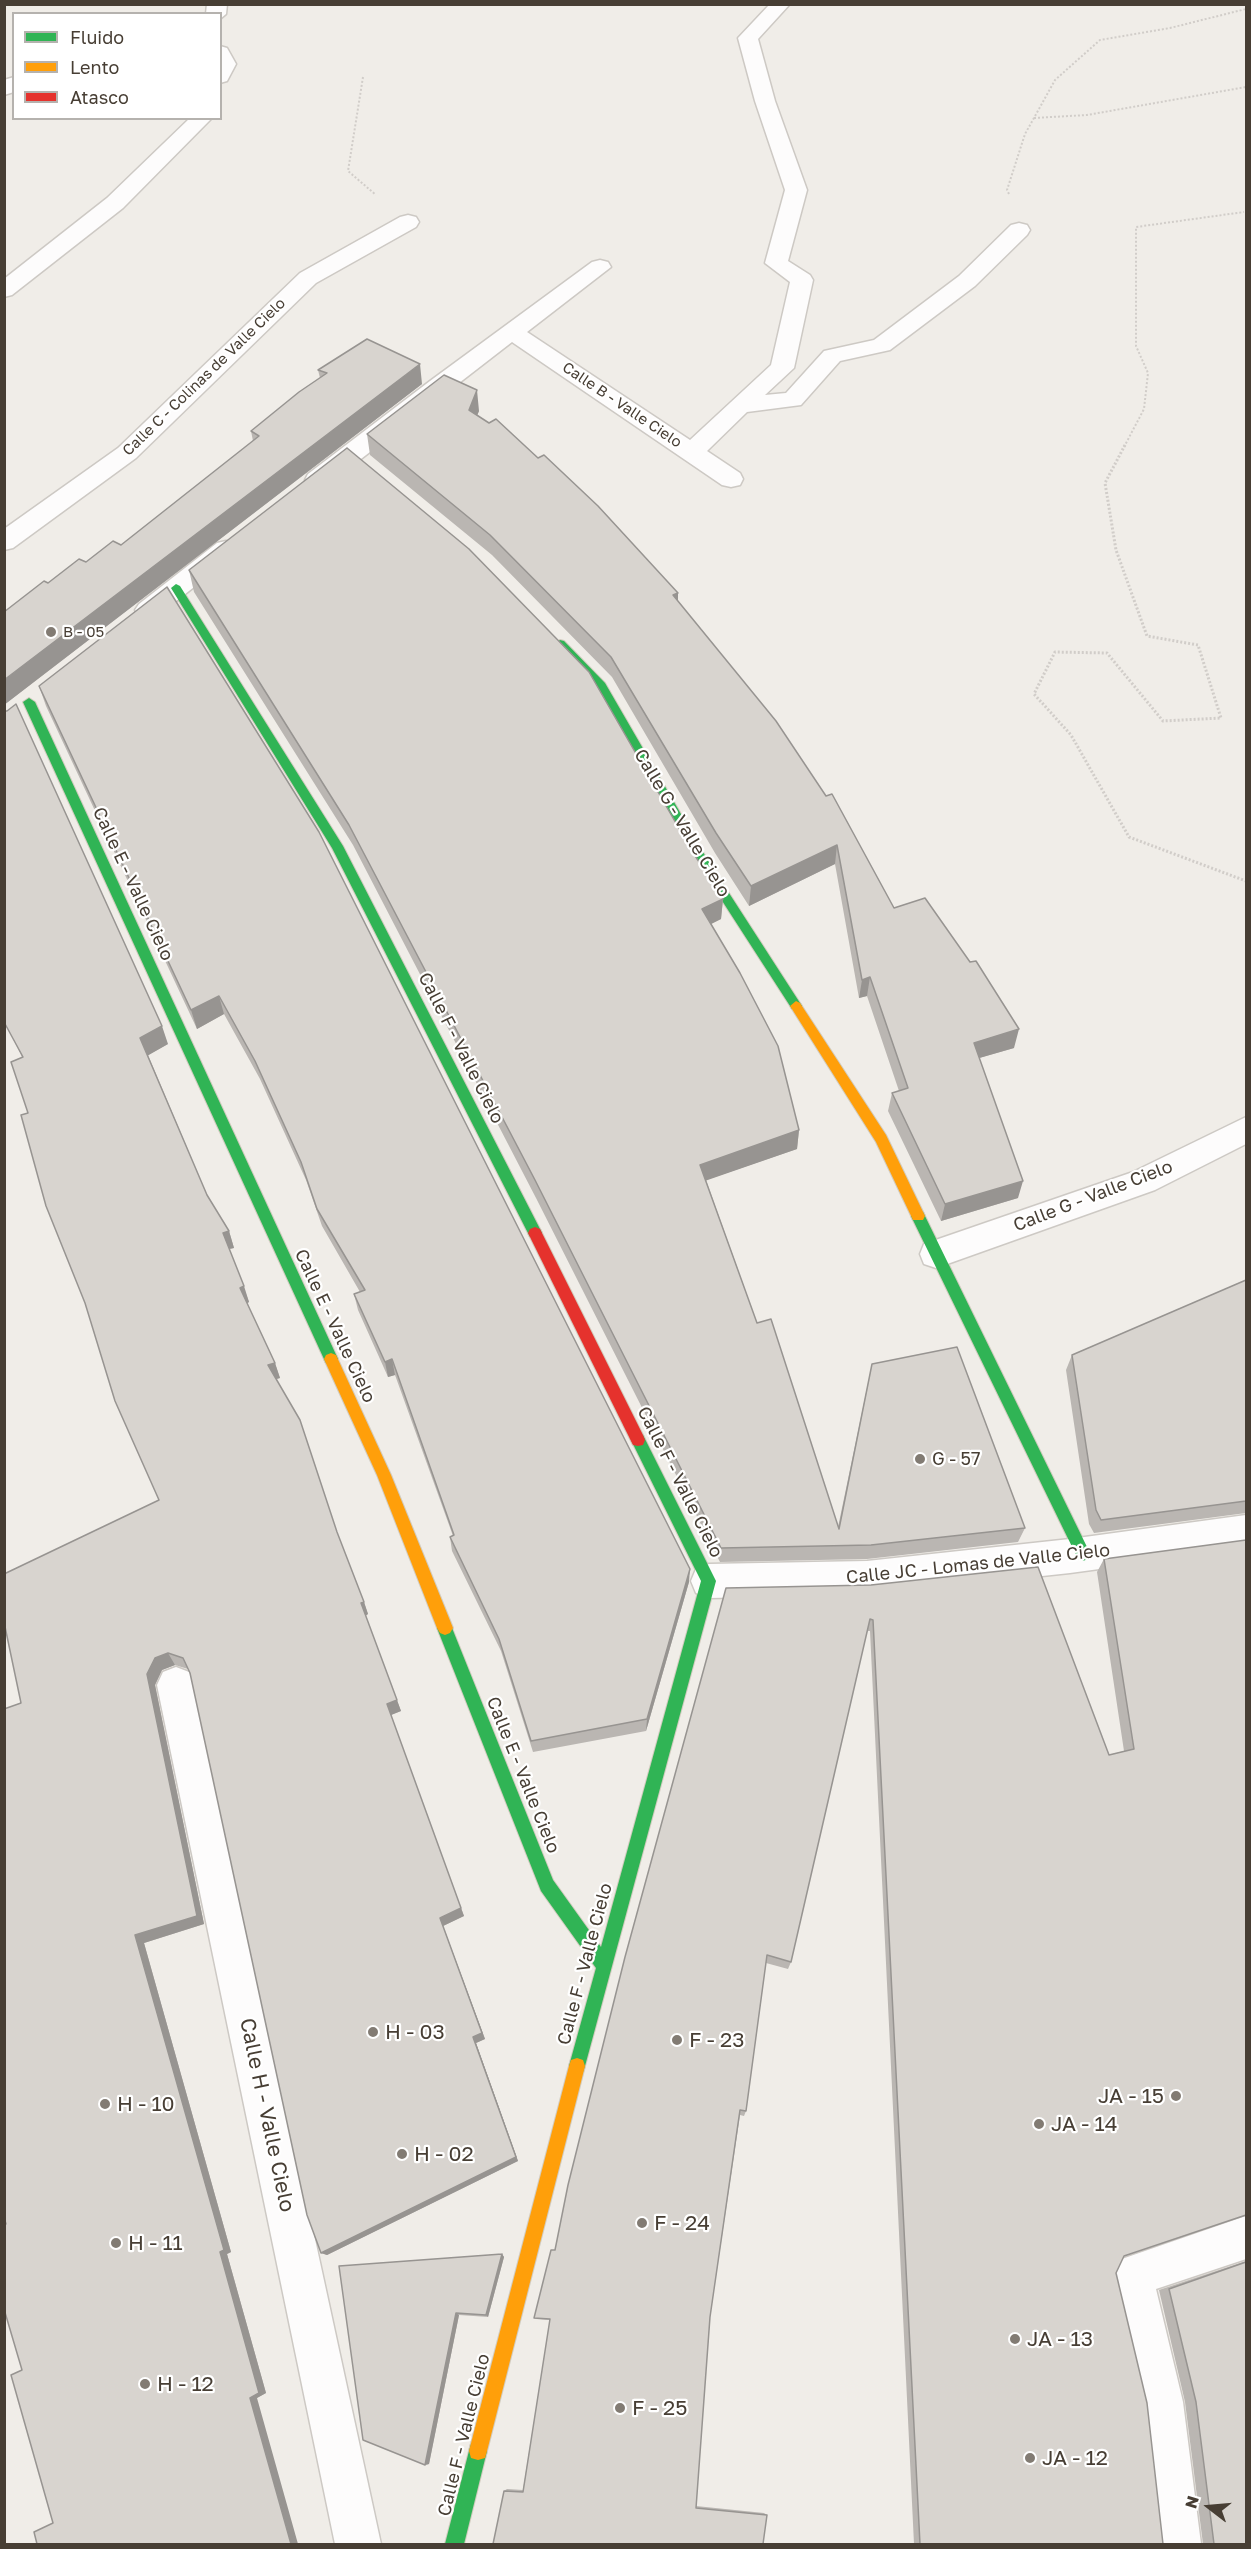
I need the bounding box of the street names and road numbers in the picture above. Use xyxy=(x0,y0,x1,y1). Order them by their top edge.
street label: Calle C - Colinas de Valle Cielo xyxy=(119,294,289,460)
street label: Calle B - Valle Cielo xyxy=(559,358,685,452)
street label: Calle G - Valle Cielo xyxy=(629,745,735,901)
street label: Calle E - Valle Cielo xyxy=(88,804,178,964)
street label: Calle F - Valle Cielo xyxy=(414,969,508,1127)
street label: Calle G - Valle Cielo xyxy=(1010,1156,1176,1236)
street label: Calle E - Valle Cielo xyxy=(290,1246,380,1406)
street label: Calle F - Valle Cielo xyxy=(633,1403,727,1561)
street label: Calle JC - Lomas de Valle Cielo xyxy=(845,1539,1111,1589)
street label: Calle E - Valle Cielo xyxy=(482,1694,564,1856)
street label: Calle F - Valle Cielo xyxy=(553,1881,617,2047)
street label: Calle H - Valle Cielo xyxy=(234,2016,300,2214)
street label: Calle F - Valle Cielo xyxy=(433,2352,495,2518)

